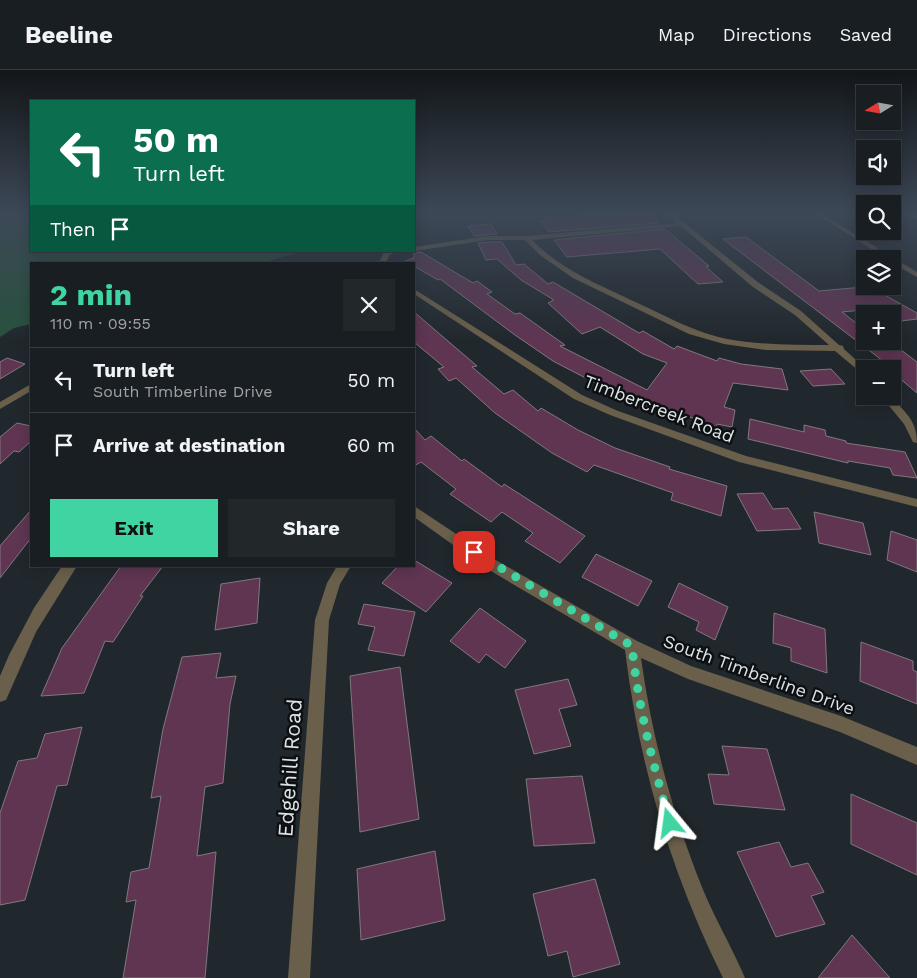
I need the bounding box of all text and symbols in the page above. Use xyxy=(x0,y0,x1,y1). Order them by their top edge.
text: Beeline xyxy=(25,21,113,49)
text: Map xyxy=(658,24,695,45)
text: Directions xyxy=(723,24,812,45)
text: Saved xyxy=(840,24,892,45)
north arrow xyxy=(856,85,901,130)
map controls xyxy=(856,85,901,405)
text: 50 m xyxy=(133,119,219,161)
icon: left xyxy=(50,120,115,185)
button: sound xyxy=(856,140,901,185)
text: Turn left xyxy=(133,161,225,186)
button: search xyxy=(856,195,901,240)
icon: arrive xyxy=(106,215,134,243)
text: Then xyxy=(50,218,96,241)
button: layers xyxy=(856,250,901,295)
text: 2 min xyxy=(50,277,132,312)
button: close xyxy=(343,279,395,331)
button: + xyxy=(856,305,901,350)
text: 110 m · 09:55 xyxy=(50,314,151,333)
text: Turn left xyxy=(93,359,174,382)
button: − xyxy=(856,360,901,405)
icon: left xyxy=(50,366,78,394)
text: 50 m xyxy=(348,369,395,392)
street label: Timbercreek Road xyxy=(581,370,737,447)
text: South Timberline Drive xyxy=(93,382,273,401)
icon: arrive xyxy=(50,431,78,459)
text: Arrive at destination xyxy=(93,434,285,457)
text: 60 m xyxy=(347,434,395,457)
button: Exit xyxy=(50,499,218,557)
button: Share xyxy=(228,499,395,557)
pin xyxy=(453,531,495,573)
icon: arrive xyxy=(460,538,488,566)
street label: South Timberline Drive xyxy=(661,630,858,719)
street label: Edgehill Road xyxy=(272,698,307,838)
position arrow xyxy=(643,796,695,848)

